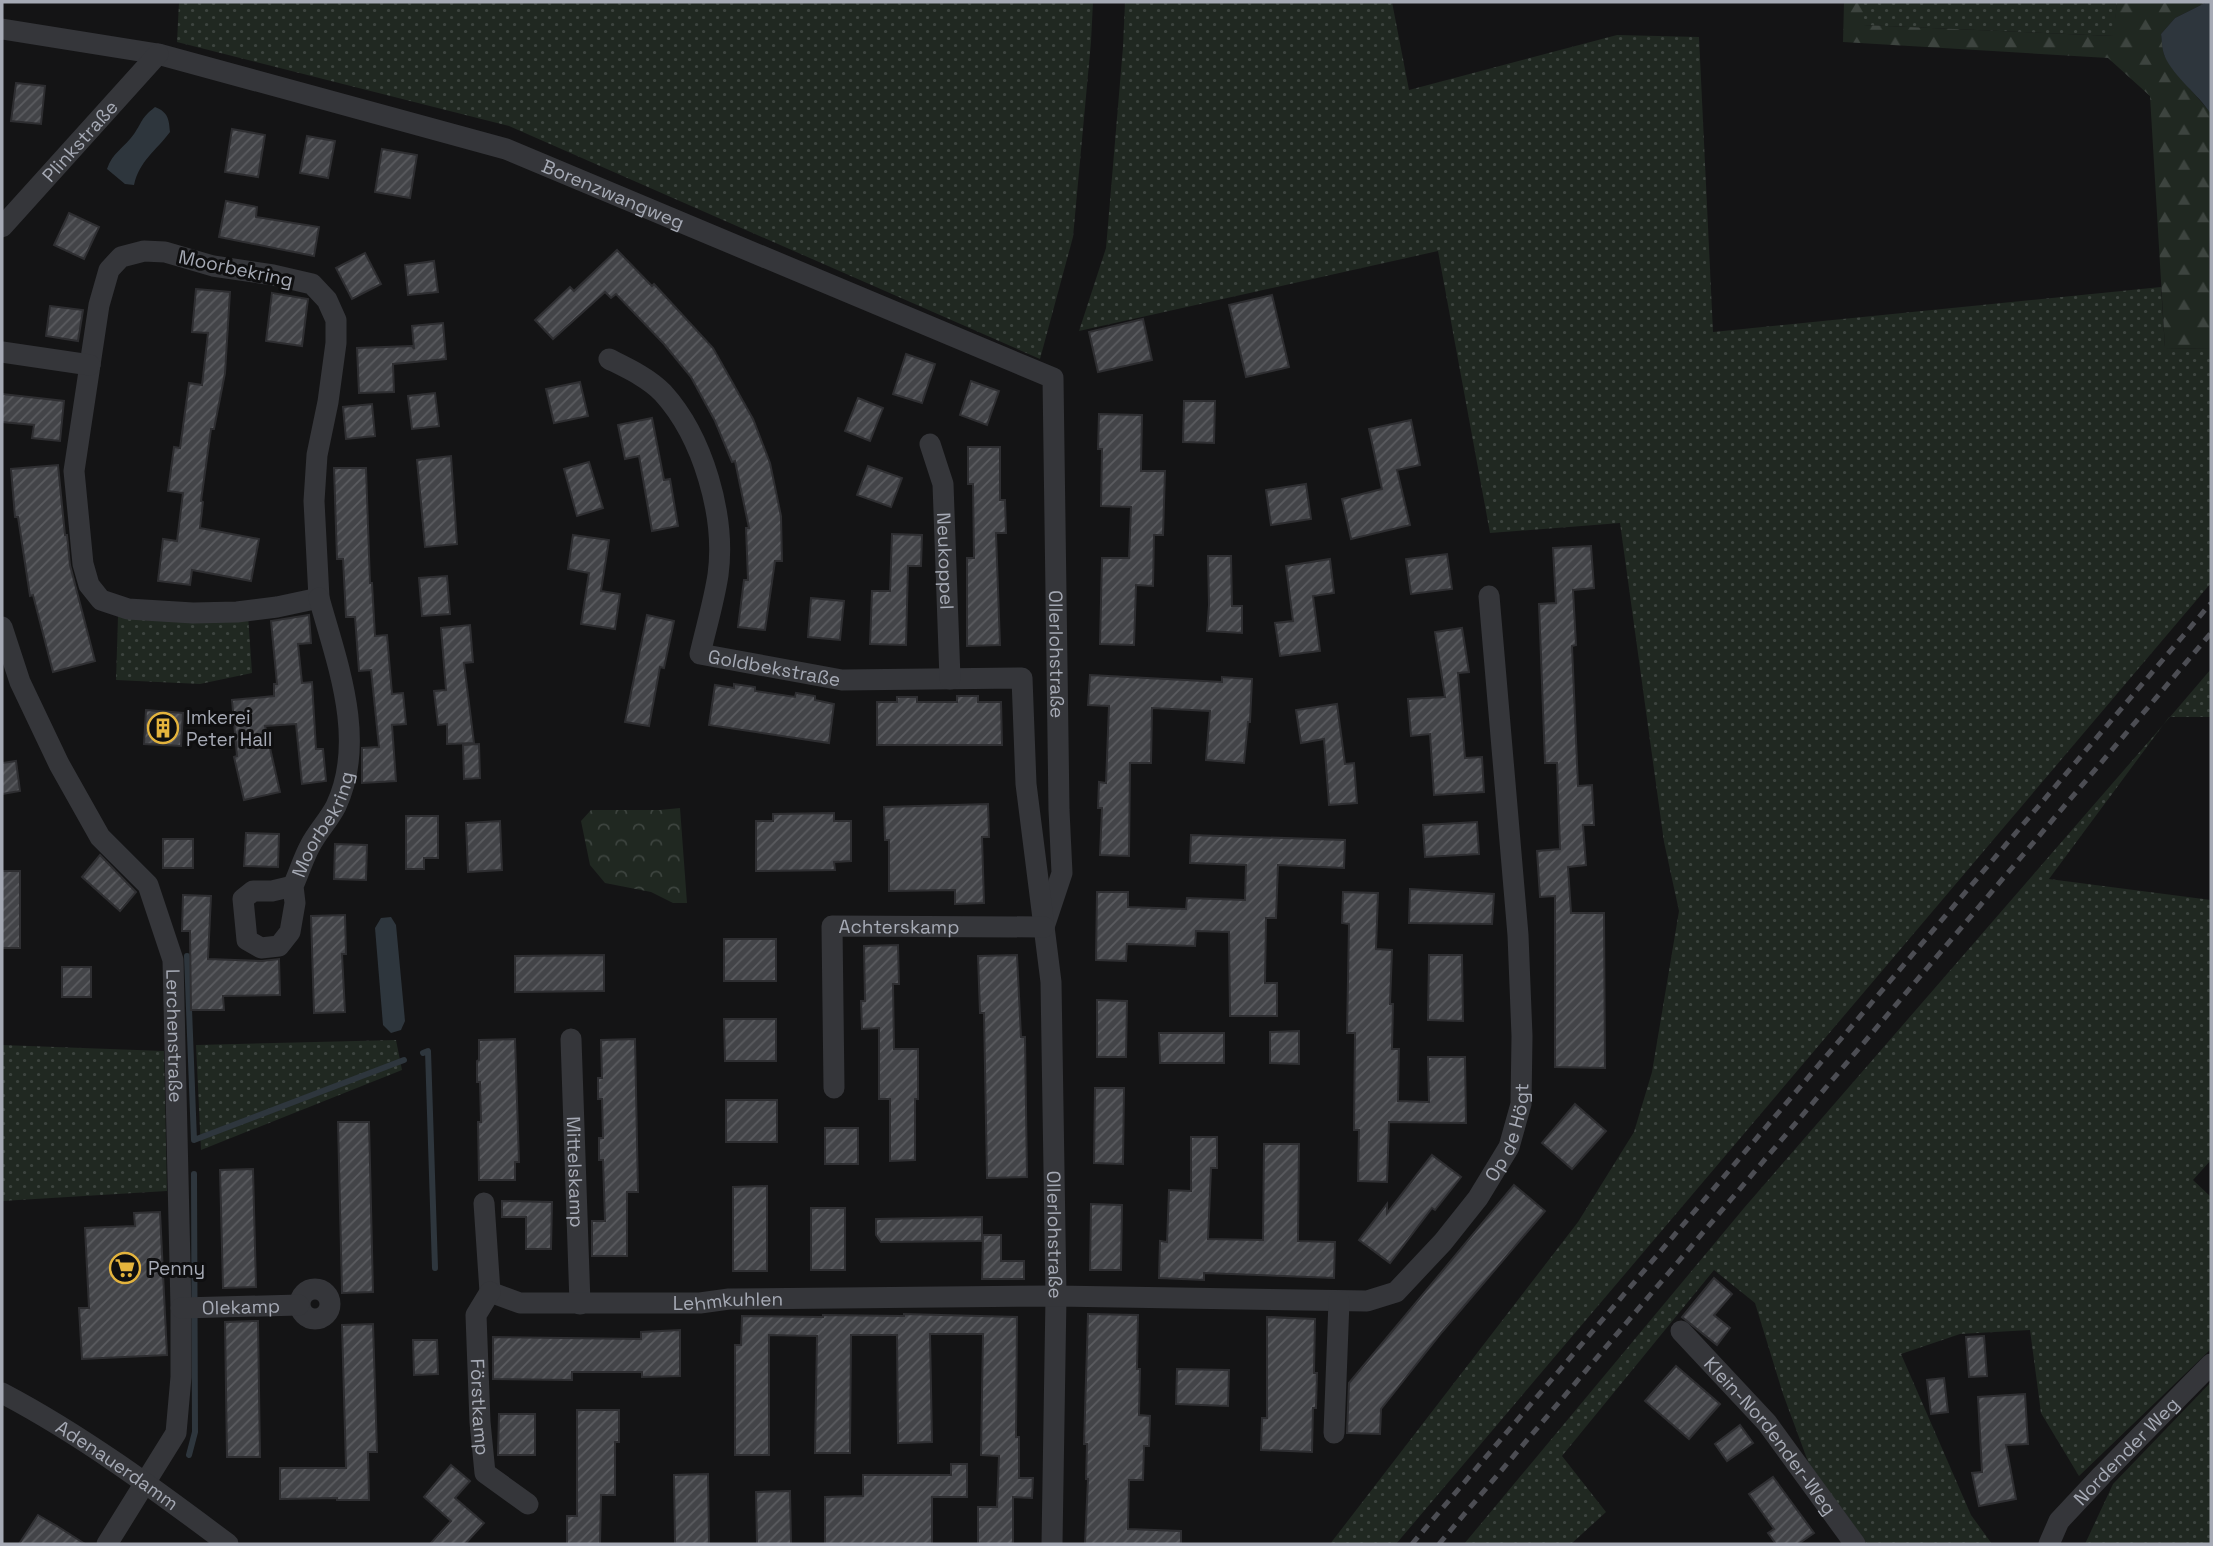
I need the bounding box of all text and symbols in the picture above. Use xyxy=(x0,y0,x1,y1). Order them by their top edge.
street label: Plinkstraße xyxy=(37,95,123,187)
street label: Borenzwangweg xyxy=(538,153,688,235)
street label: Moorbekring xyxy=(176,244,295,293)
street label: Neukoppel xyxy=(931,512,959,610)
street label: Ollerlohstraße xyxy=(1043,590,1070,718)
street label: Goldbekstraße xyxy=(706,644,843,692)
place label: Imkerei Peter Hall xyxy=(186,705,272,752)
building icon: Imkerei Peter Hall xyxy=(146,711,180,745)
street label: Moorbekring xyxy=(286,769,360,881)
street label: Achterskamp xyxy=(838,914,960,940)
street label: Lerchenstraße xyxy=(160,968,188,1103)
street label: Op de Högt xyxy=(1479,1083,1534,1186)
street label: Mittelskamp xyxy=(561,1116,589,1228)
street label: Ollerlohstraße xyxy=(1041,1170,1068,1299)
supermarket icon: Penny xyxy=(108,1251,142,1285)
place label: Penny xyxy=(148,1256,205,1281)
street label: Lehmkuhlen xyxy=(673,1287,783,1317)
street label: Olekamp xyxy=(202,1293,280,1320)
street label: Klein-Nordender-Weg xyxy=(1698,1352,1842,1520)
street label: Förstkamp xyxy=(465,1358,495,1457)
street label: Nordender Weg xyxy=(2068,1392,2185,1511)
street label: Adenauerdamm xyxy=(51,1415,183,1516)

